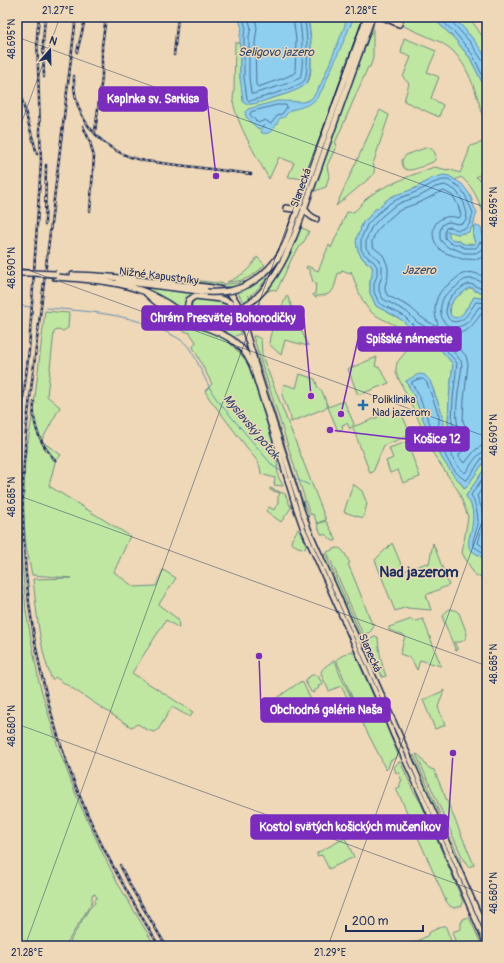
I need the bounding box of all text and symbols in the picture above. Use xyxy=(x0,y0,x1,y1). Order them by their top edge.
text: 21.27°E xyxy=(42,5,74,17)
text: 21.28°E xyxy=(345,5,377,17)
text: 48.695°N xyxy=(6,18,18,59)
north arrow xyxy=(30,30,70,70)
text: N xyxy=(48,34,59,49)
water label: Seligovo jazero xyxy=(238,45,315,60)
callout: Kaplnka sv. Sarkisa xyxy=(99,87,207,111)
text: Kaplnka sv. Sarkisa xyxy=(107,92,200,107)
street label: Slanecká xyxy=(288,167,314,209)
text: 48.695°N xyxy=(488,186,500,227)
text: 48.690°N xyxy=(6,247,18,289)
water label: Jazero xyxy=(402,263,438,278)
street label: Nižné Kapustníky xyxy=(118,265,200,287)
callout: Chrám Presvätej Bohorodičky xyxy=(142,306,304,330)
text: Chrám Presvätej Bohorodičky xyxy=(150,311,297,326)
callout: Spišské námestie xyxy=(358,327,461,351)
text: Spišské námestie xyxy=(366,332,453,347)
water label: Myslavský potok xyxy=(220,392,283,463)
place label: Poliklinika Nad jazerom xyxy=(372,393,430,419)
marker: Poliklinika Nad jazerom xyxy=(357,399,369,411)
text: 48.690°N xyxy=(488,414,500,456)
callout: Košice 12 xyxy=(406,427,469,451)
text: Košice 12 xyxy=(413,432,461,447)
text: 48.685°N xyxy=(6,477,18,517)
district label: Nad jazerom xyxy=(379,563,459,582)
street label: Slanecká xyxy=(356,632,384,674)
text: 48.685°N xyxy=(488,644,500,684)
callout: Obchodná galéria Naša xyxy=(261,698,390,722)
text: Obchodná galéria Naša xyxy=(270,703,383,718)
text: 48.680°N xyxy=(6,705,18,747)
callout: Kostol svätých košických mučeníkov xyxy=(251,815,448,839)
text: Kostol svätých košických mučeníkov xyxy=(259,820,441,835)
text: 48.680°N xyxy=(488,872,500,914)
scale bar xyxy=(346,907,423,933)
text: 200 m xyxy=(352,914,389,929)
text: 21.28°E xyxy=(11,947,43,959)
text: 21.29°E xyxy=(314,947,346,959)

